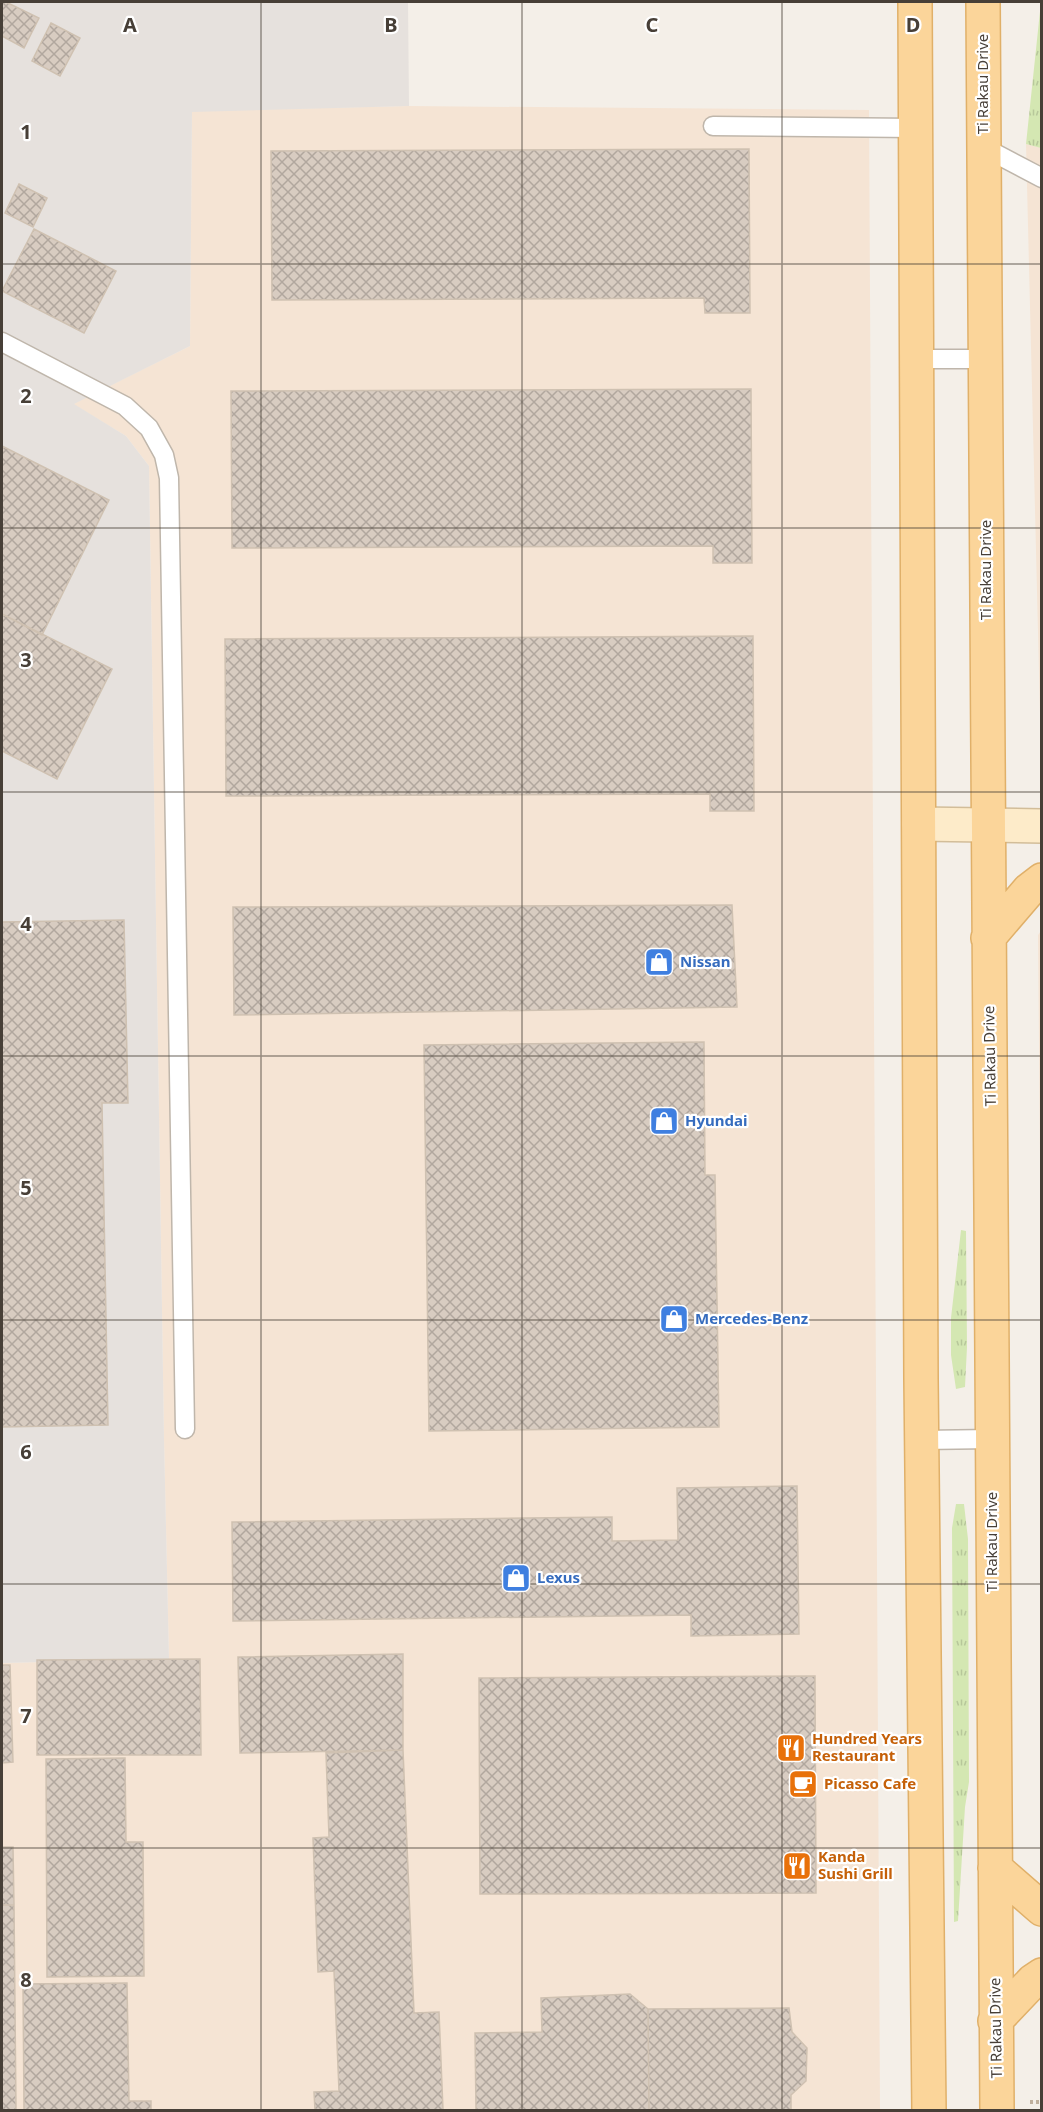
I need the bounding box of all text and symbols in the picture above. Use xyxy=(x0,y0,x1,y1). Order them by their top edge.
text: A xyxy=(123,11,137,38)
text: B xyxy=(384,11,398,38)
text: C xyxy=(646,11,659,38)
text: D xyxy=(906,11,920,38)
street label: Ti Rakau Drive xyxy=(972,34,992,134)
text: 1 xyxy=(20,118,32,145)
text: 2 xyxy=(20,382,32,409)
street label: Ti Rakau Drive xyxy=(975,520,995,620)
text: 3 xyxy=(20,646,32,673)
text: 4 xyxy=(20,910,32,937)
shop icon: Nissan xyxy=(643,946,675,978)
place label: Nissan xyxy=(680,951,730,971)
street label: Ti Rakau Drive xyxy=(978,1006,1000,1106)
shop icon: Hyundai xyxy=(648,1105,680,1137)
place label: Hyundai xyxy=(685,1110,748,1130)
text: 5 xyxy=(20,1174,32,1201)
shop icon: Mercedes-Benz xyxy=(658,1303,690,1335)
place label: Mercedes-Benz xyxy=(695,1308,808,1328)
text: 6 xyxy=(20,1438,32,1465)
street label: Ti Rakau Drive xyxy=(981,1492,1001,1592)
shop icon: Lexus xyxy=(500,1562,532,1594)
place label: Lexus xyxy=(537,1567,580,1587)
text: 7 xyxy=(20,1702,32,1729)
place label: Hundred Years Restaurant xyxy=(812,1728,922,1765)
restaurant icon: Hundred Years Restaurant xyxy=(775,1732,807,1764)
cafe icon: Picasso Cafe xyxy=(787,1768,819,1800)
place label: Picasso Cafe xyxy=(824,1773,916,1793)
place label: Kanda Sushi Grill xyxy=(818,1846,893,1883)
restaurant icon: Kanda Sushi Grill xyxy=(781,1850,813,1882)
text: 8 xyxy=(20,1966,32,1993)
street label: Ti Rakau Drive xyxy=(984,1978,1006,2078)

